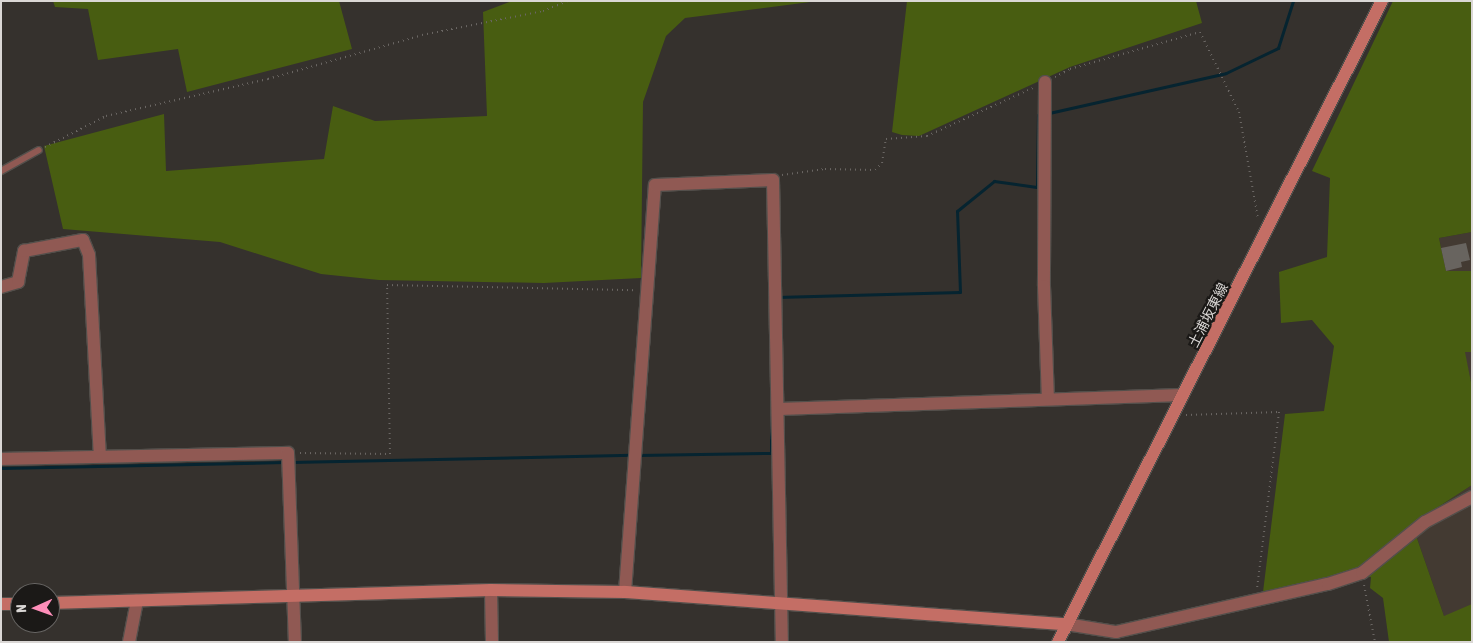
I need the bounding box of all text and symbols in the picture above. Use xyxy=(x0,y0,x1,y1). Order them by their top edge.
street label: 土浦坂東線 xyxy=(1185,280,1231,350)
north arrow xyxy=(10,583,60,633)
text: N xyxy=(13,604,29,613)

